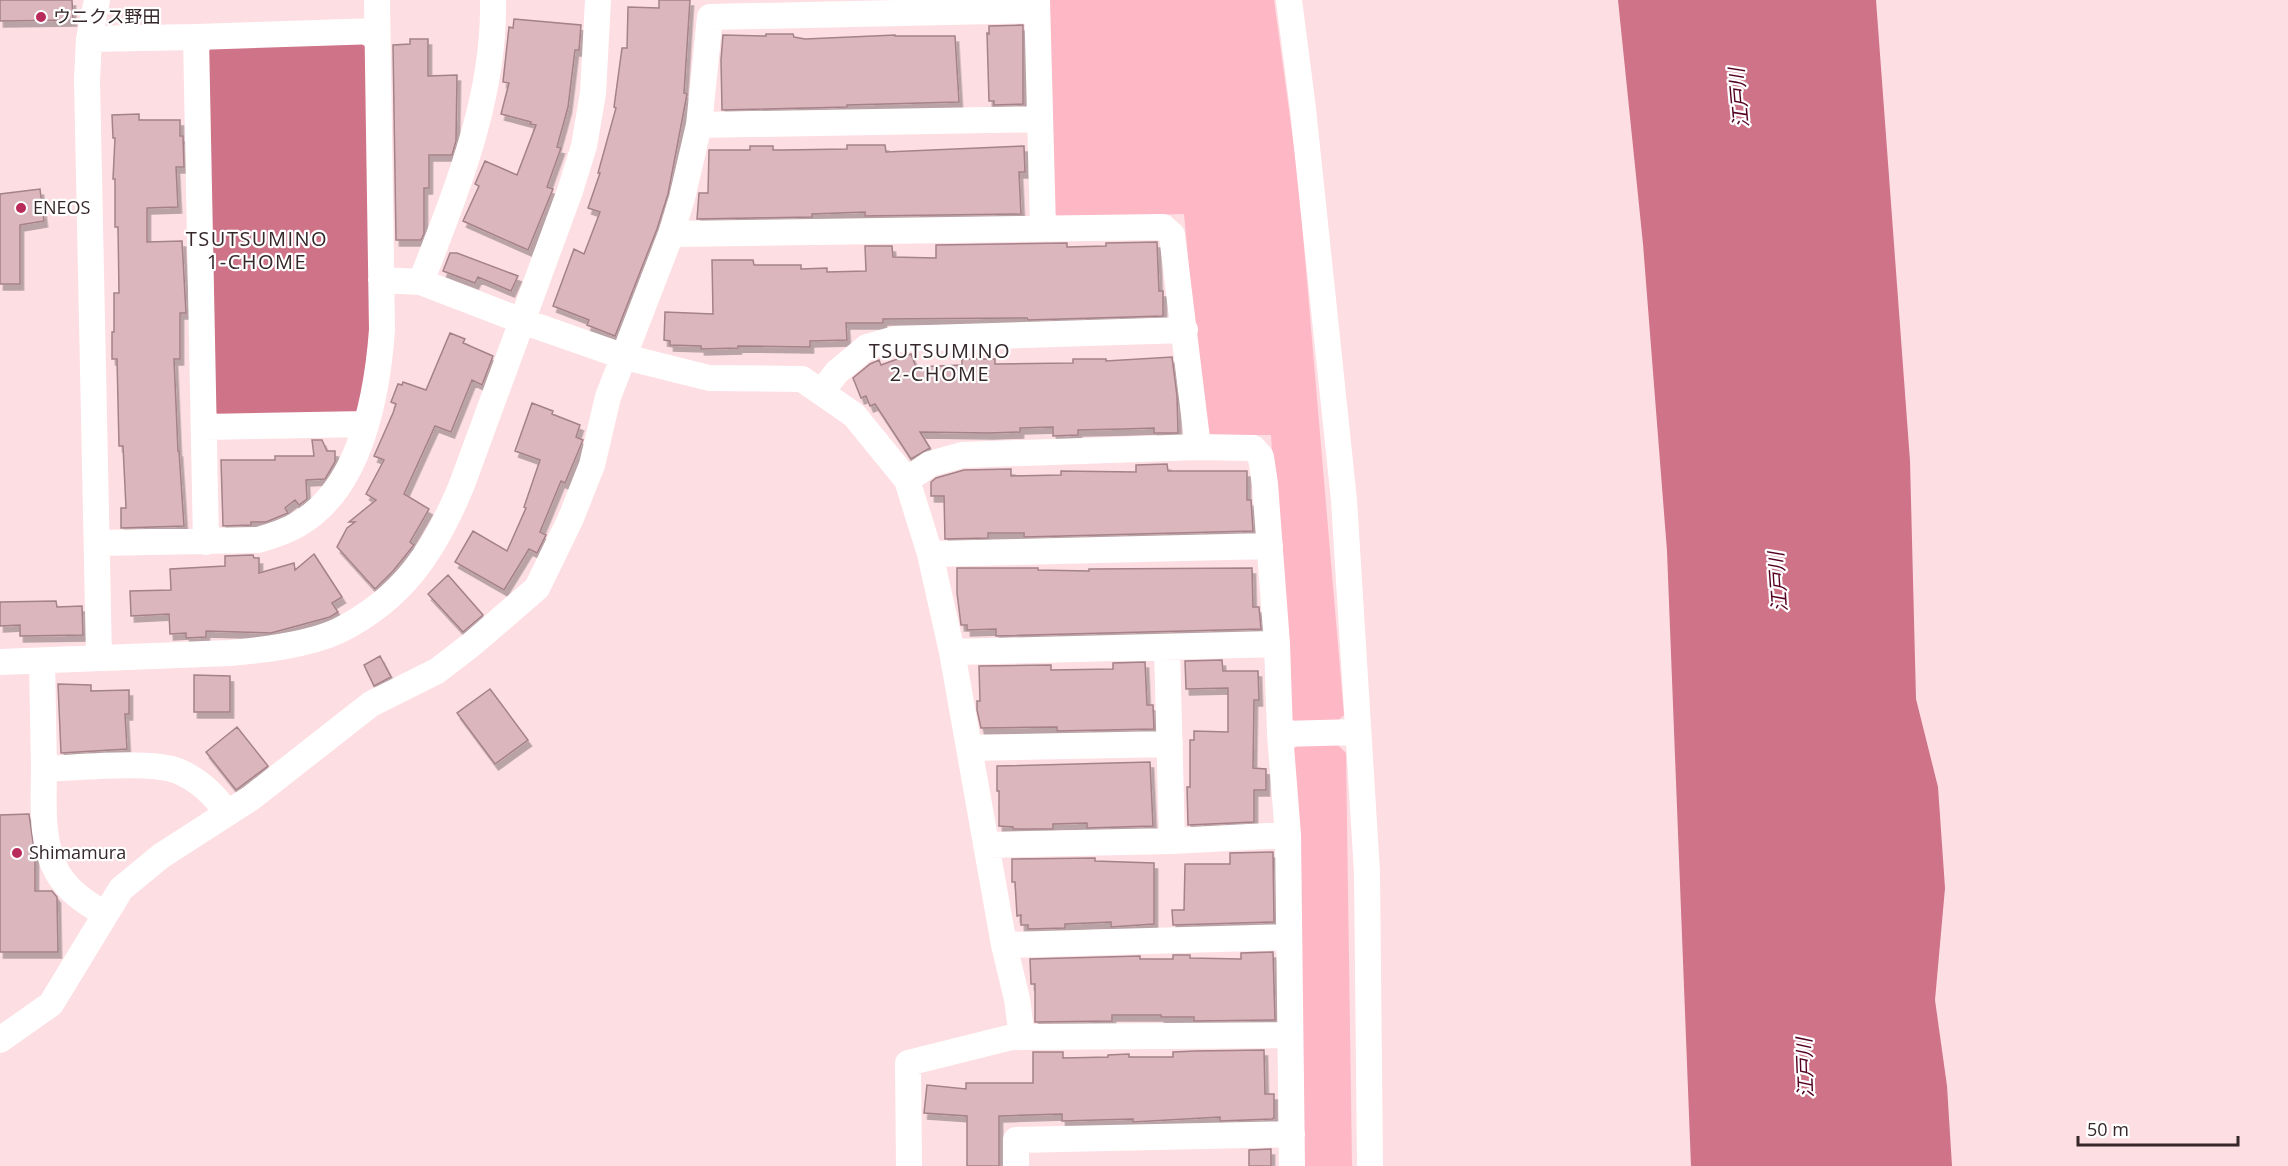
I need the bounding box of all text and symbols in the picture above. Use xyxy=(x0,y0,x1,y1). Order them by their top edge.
place label: ウニクス野田 xyxy=(53,4,160,28)
marker: ウニクス野田 xyxy=(34,10,48,24)
water label: 江戸川 xyxy=(1722,65,1755,129)
place label: ENEOS xyxy=(33,195,91,219)
marker: ENEOS xyxy=(14,201,28,215)
district label: TSUTSUMINO 1-CHOME xyxy=(186,225,328,275)
district label: TSUTSUMINO 2-CHOME xyxy=(869,337,1011,387)
water label: 江戸川 xyxy=(1762,549,1793,613)
place label: Shimamura xyxy=(29,840,126,864)
marker: Shimamura xyxy=(10,846,24,860)
water label: 江戸川 xyxy=(1790,1036,1819,1098)
scale bar xyxy=(2078,1109,2238,1147)
text: 50 m xyxy=(2087,1117,2129,1141)

